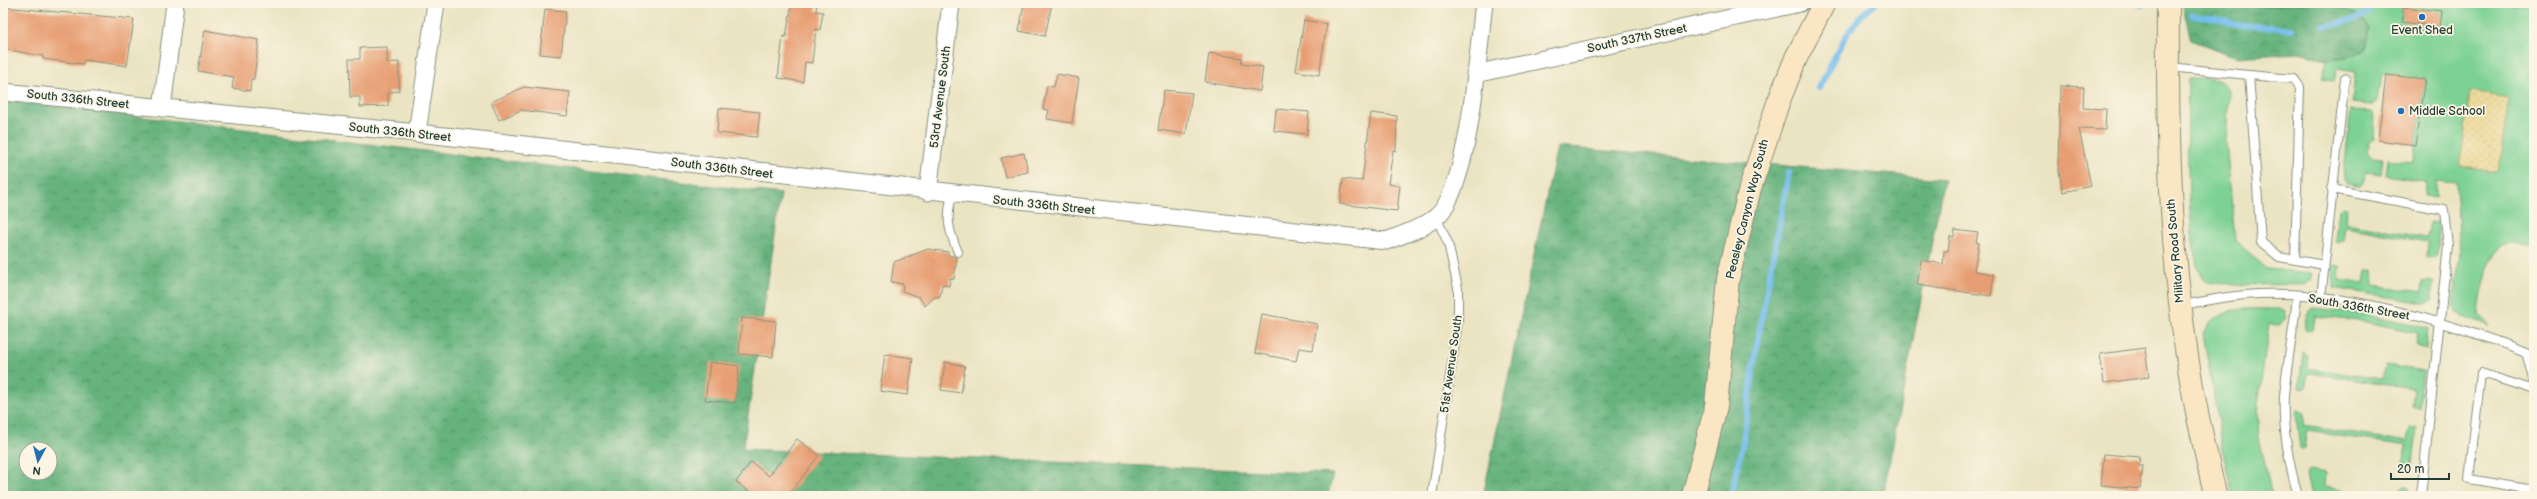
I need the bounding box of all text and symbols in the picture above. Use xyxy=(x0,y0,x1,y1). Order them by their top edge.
marker: Event Shed xyxy=(2417,12,2427,22)
street label: South 337th Street xyxy=(1586,21,1688,56)
place label: Event Shed xyxy=(2391,23,2453,38)
street label: 53rd Avenue South xyxy=(927,45,954,149)
street label: South 336th Street xyxy=(26,87,130,112)
place label: Middle School xyxy=(2409,104,2485,119)
marker: Middle School xyxy=(2396,106,2406,116)
street label: South 336th Street xyxy=(348,120,452,145)
street label: Peasley Canyon Way South xyxy=(1723,137,1772,281)
street label: South 336th Street xyxy=(670,155,774,182)
street label: South 336th Street xyxy=(992,193,1096,218)
street label: Military Road South xyxy=(2163,198,2188,304)
street label: South 336th Street xyxy=(2307,291,2411,324)
street label: 51st Avenue South xyxy=(1437,314,1466,414)
north arrow xyxy=(18,441,58,481)
scale bar xyxy=(2391,455,2449,481)
text: 20 m xyxy=(2397,462,2424,477)
text: N xyxy=(32,463,42,477)

